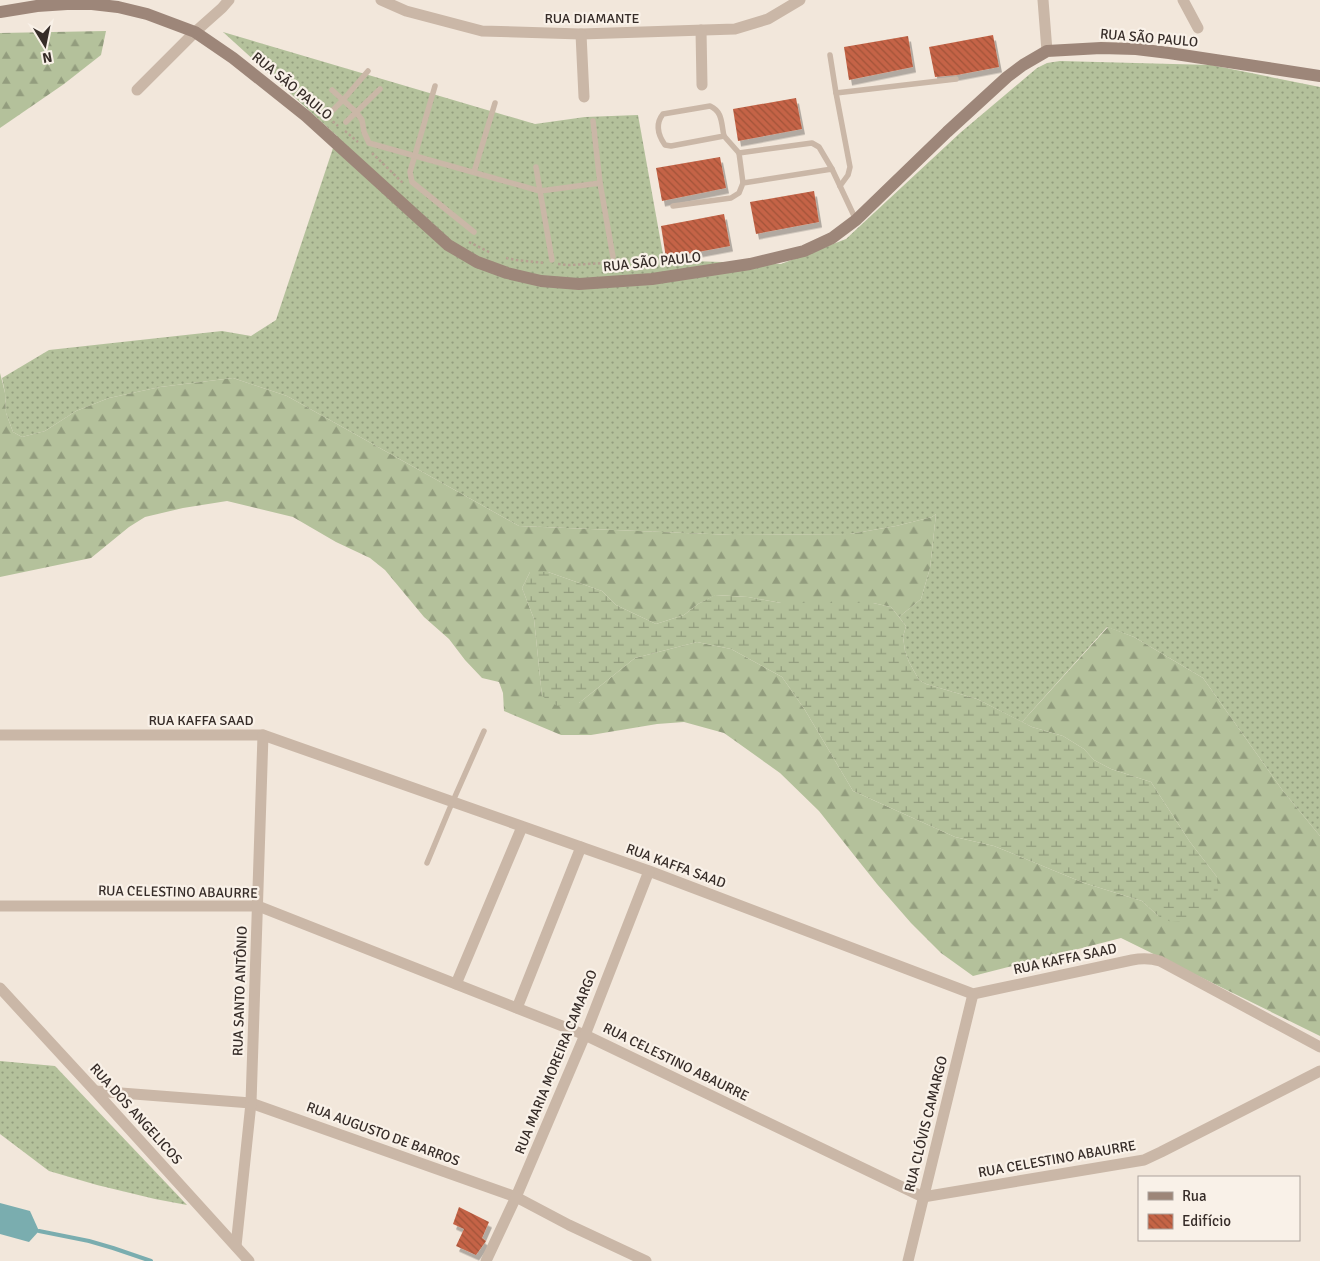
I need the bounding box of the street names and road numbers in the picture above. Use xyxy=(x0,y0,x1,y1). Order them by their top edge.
street label: RUA DIAMANTE xyxy=(545,10,640,27)
street label: RUA SÃO PAULO xyxy=(1099,25,1199,51)
street label: RUA SÃO PAULO xyxy=(248,48,336,124)
street label: RUA SÃO PAULO xyxy=(602,248,702,276)
street label: RUA KAFFA SAAD xyxy=(148,712,254,729)
street label: RUA KAFFA SAAD xyxy=(624,840,728,892)
street label: RUA CELESTINO ABAURRE xyxy=(98,882,258,902)
street label: RUA SANTO ANTÔNIO xyxy=(229,926,251,1056)
street label: RUA KAFFA SAAD xyxy=(1012,940,1118,978)
street label: RUA MARIA MOREIRA CAMARGO xyxy=(511,967,601,1157)
street label: RUA CELESTINO ABAURRE xyxy=(600,1019,752,1105)
street label: RUA CLÓVIS CAMARGO xyxy=(901,1054,951,1194)
street label: RUA DOS ANGELICOS xyxy=(86,1060,186,1168)
street label: RUA AUGUSTO DE BARROS xyxy=(304,1098,462,1170)
street label: RUA CELESTINO ABAURRE xyxy=(977,1137,1137,1181)

